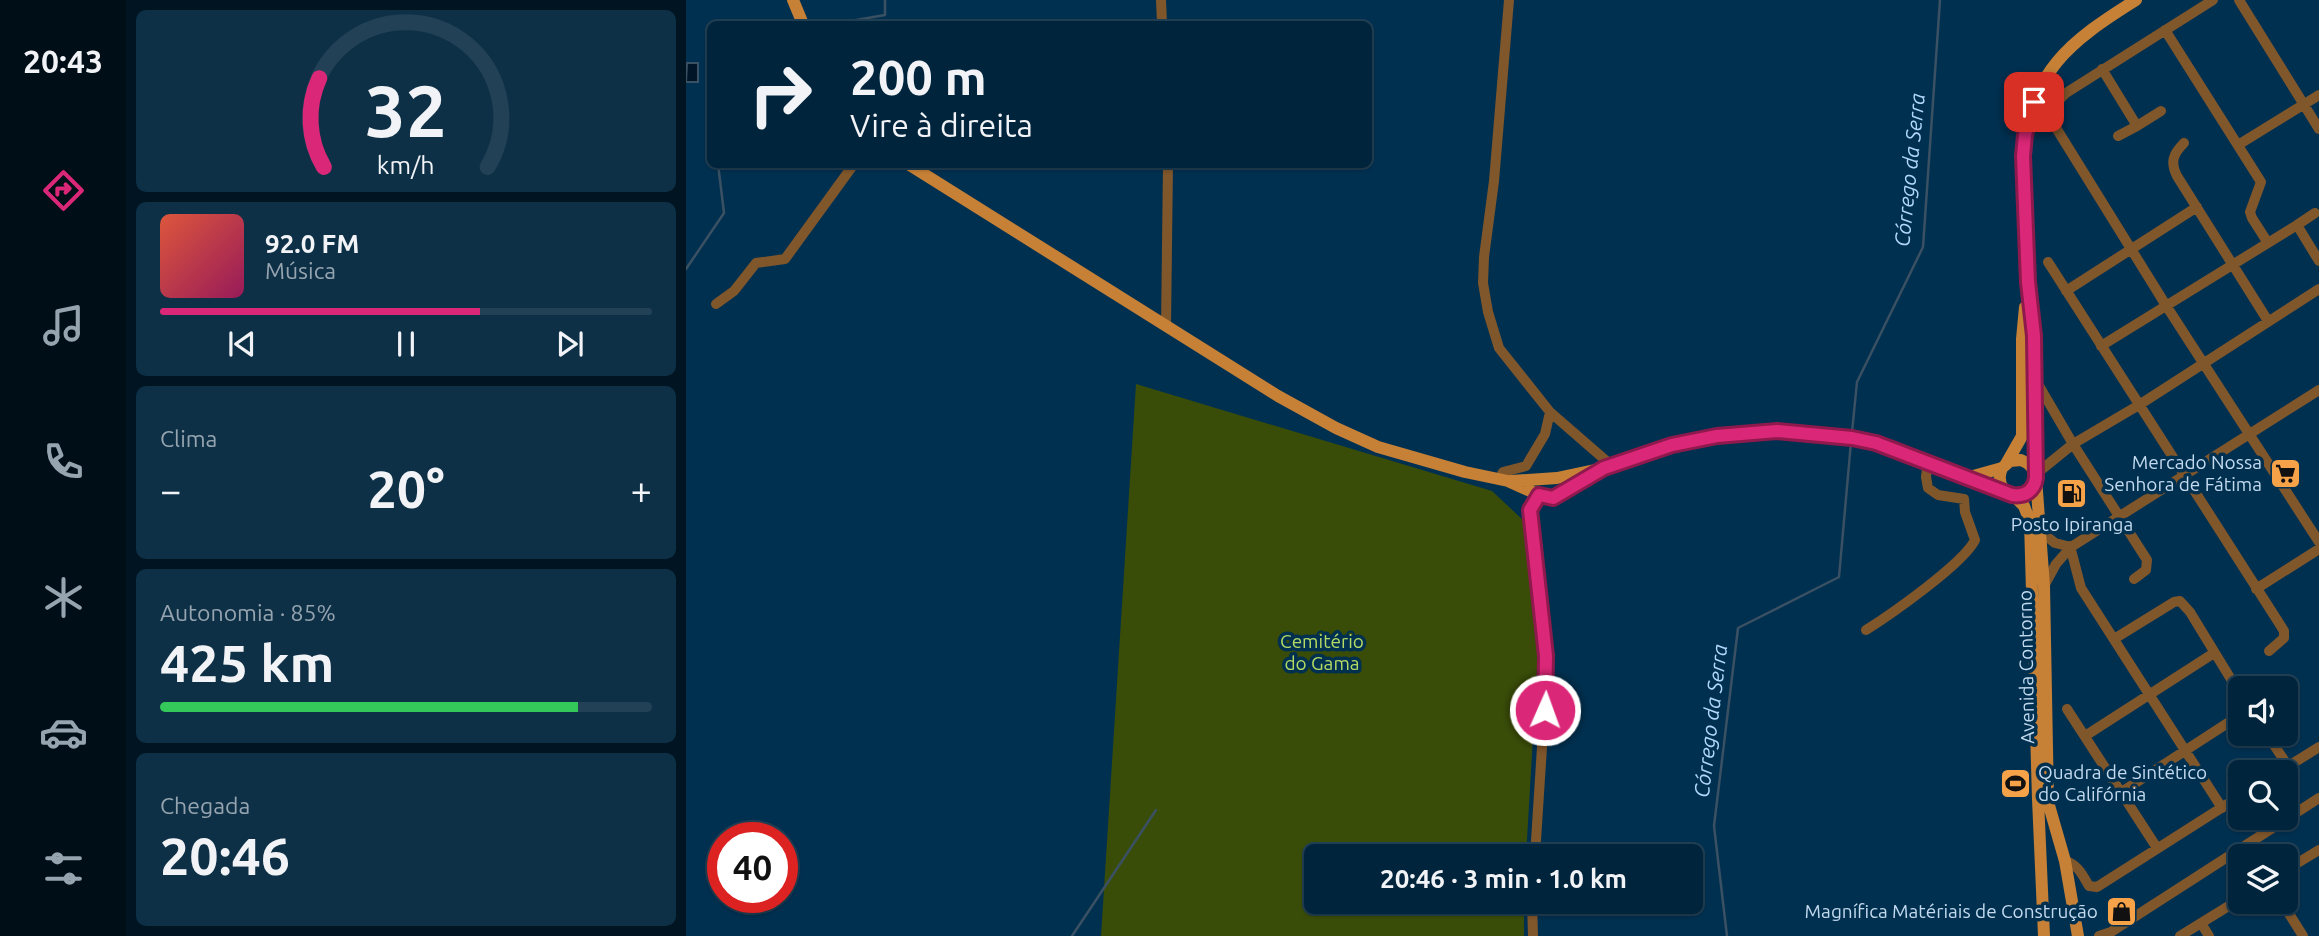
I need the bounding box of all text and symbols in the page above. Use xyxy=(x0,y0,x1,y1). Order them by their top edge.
text: 20:43 xyxy=(23,43,103,79)
icon: right xyxy=(735,49,826,140)
text: 200 m xyxy=(850,49,987,104)
text: 32 xyxy=(365,69,447,151)
pin xyxy=(2004,72,2064,132)
icon: arrive xyxy=(2015,83,2053,121)
water label: Córrego da Serra xyxy=(1889,92,1929,248)
text: Vire à direita xyxy=(850,107,1033,143)
text: km/h xyxy=(377,151,435,179)
icon: directions xyxy=(39,166,88,215)
text: 92.0 FM xyxy=(265,229,359,258)
text: Música xyxy=(265,258,336,283)
icon: music xyxy=(39,301,88,350)
icon: previous xyxy=(223,325,261,363)
icon: pause xyxy=(387,325,425,363)
icon: next xyxy=(551,325,589,363)
text: Clima xyxy=(160,426,217,451)
icon: phone xyxy=(39,437,88,486)
place label: Mercado Nossa Senhora de Fátima xyxy=(2104,451,2262,495)
supermarket icon: Mercado Nossa Senhora de Fátima xyxy=(2268,456,2302,490)
text: 20° xyxy=(367,460,445,518)
text: − xyxy=(160,469,181,511)
text: + xyxy=(631,469,652,511)
fuel station icon: Posto Ipiranga xyxy=(2055,476,2089,510)
place label: Posto Ipiranga xyxy=(2011,513,2133,535)
icon: climate xyxy=(39,573,88,622)
street label: Avenida Contorno xyxy=(2014,590,2038,744)
text: Autonomia · 85% xyxy=(160,600,336,625)
park label: Cemitério do Gama xyxy=(1280,630,1364,674)
text: 425 km xyxy=(160,634,334,692)
water label: Córrego da Serra xyxy=(1689,643,1731,799)
position arrow xyxy=(1508,673,1582,747)
map controls xyxy=(2228,676,2298,914)
button: sound xyxy=(2228,676,2298,746)
icon: car xyxy=(39,708,88,757)
button: search xyxy=(2228,760,2298,830)
place label: Quadra de Sintético do Califórnia xyxy=(2038,761,2207,805)
sports icon: Quadra de Sintético do Califórnia xyxy=(1998,766,2032,800)
text: Chegada xyxy=(160,793,250,818)
speed limit sign: 40 xyxy=(707,822,798,913)
text: 20:46 xyxy=(160,827,290,885)
icon: filters xyxy=(39,844,88,893)
button: layers xyxy=(2228,844,2298,914)
text: 20:46 · 3 min · 1.0 km xyxy=(1380,864,1627,893)
shop icon: Magnífica Matériais de Construção xyxy=(2104,894,2138,928)
place label: Magnífica Matériais de Construção xyxy=(1805,900,2098,922)

